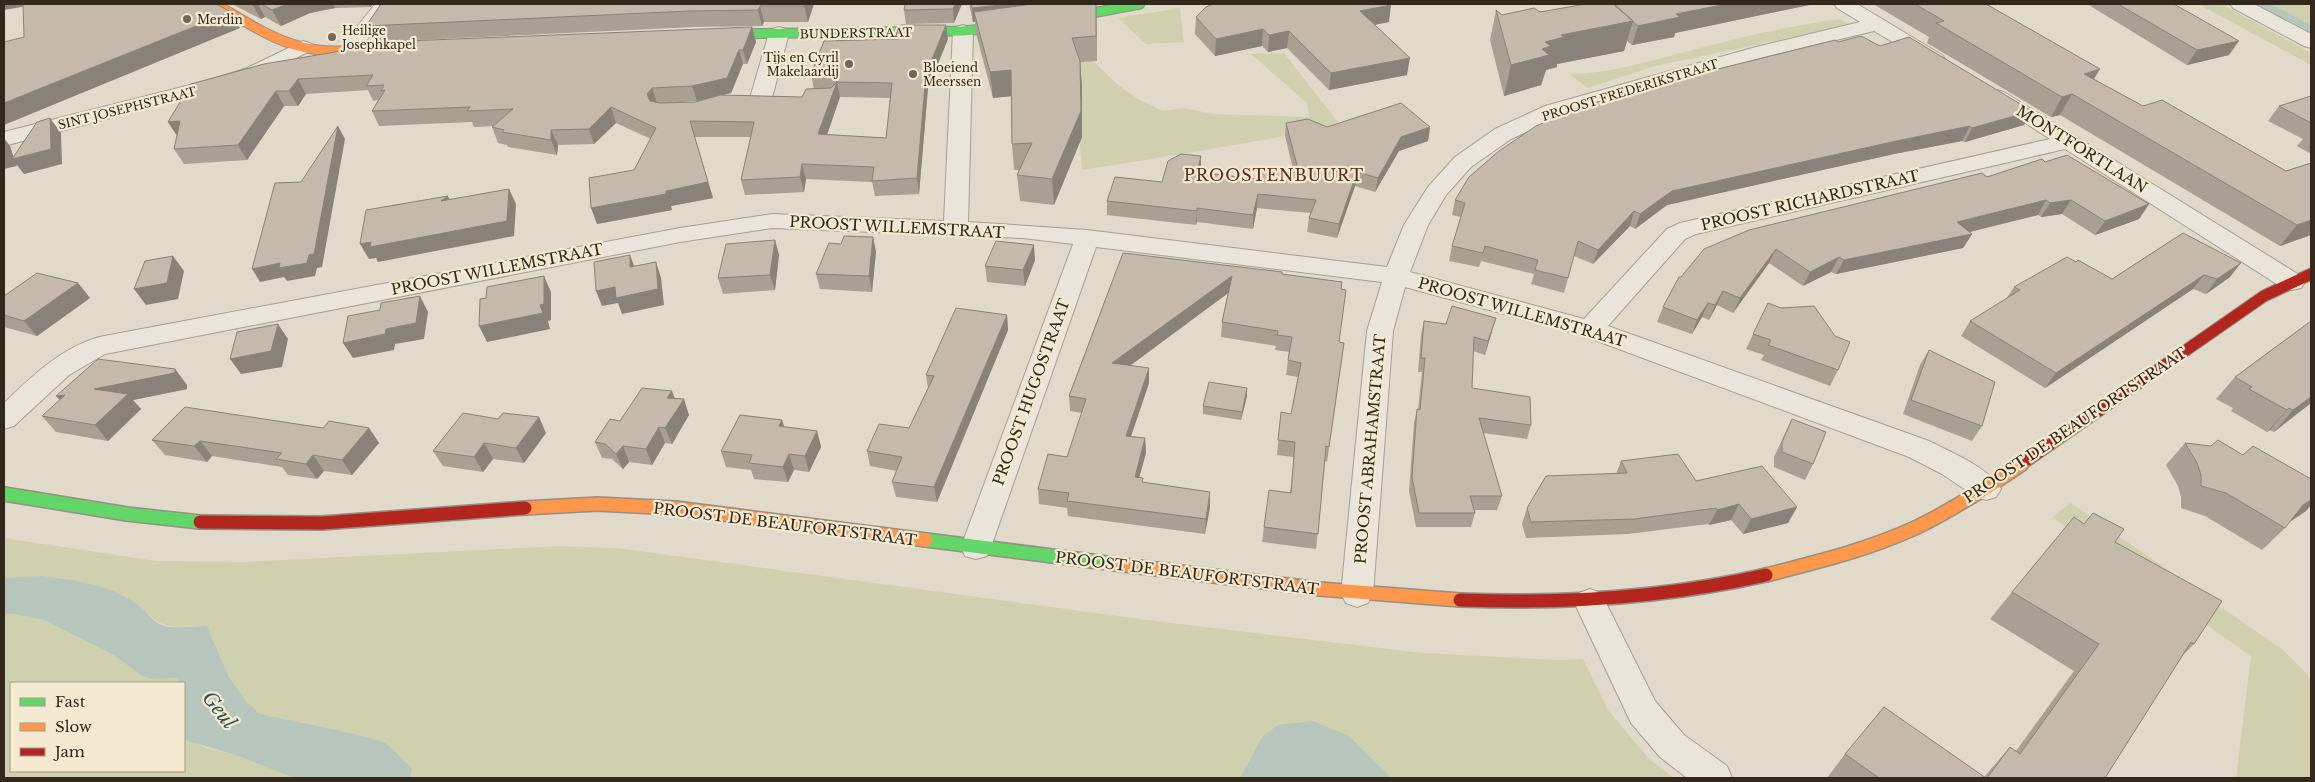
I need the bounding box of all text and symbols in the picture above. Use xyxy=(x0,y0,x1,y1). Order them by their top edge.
place label: Merdin xyxy=(197,12,243,27)
marker: Merdin xyxy=(181,13,193,25)
place label: Heilige Josephkapel xyxy=(340,23,416,52)
street label: BUNDERSTRAAT xyxy=(799,25,913,41)
marker: Heilige Josephkapel xyxy=(326,31,338,43)
place label: Tijs en Cyril Makelaardij xyxy=(764,50,839,79)
street label: PROOST FREDERIKSTRAAT xyxy=(1540,56,1720,124)
marker: Tijs en Cyril Makelaardij xyxy=(843,58,855,70)
place label: Bloeiend Meerssen xyxy=(923,60,981,89)
marker: Bloeiend Meerssen xyxy=(907,68,919,80)
street label: SINT JOSEPHSTRAAT xyxy=(56,83,198,132)
street label: MONTFORTLAAN xyxy=(2013,101,2151,197)
district label: PROOSTENBUURT xyxy=(1184,165,1364,185)
street label: PROOST RICHARDSTRAAT xyxy=(1699,166,1921,234)
street label: PROOST WILLEMSTRAAT xyxy=(789,212,1005,242)
street label: PROOST WILLEMSTRAAT xyxy=(389,239,605,299)
street label: PROOST WILLEMSTRAAT xyxy=(1416,273,1628,351)
street label: PROOST HUGOSTRAAT xyxy=(988,296,1074,488)
street label: PROOST ABRAHAMSTRAAT xyxy=(1350,333,1390,565)
street label: PROOST DE BEAUFORTSTRAAT xyxy=(1960,343,2190,507)
street label: PROOST DE BEAUFORTSTRAAT xyxy=(652,498,918,550)
street label: PROOST DE BEAUFORTSTRAAT xyxy=(1054,547,1320,599)
legend xyxy=(10,682,185,772)
water label: Geul xyxy=(197,687,241,733)
text: Fast xyxy=(55,692,86,711)
text: Slow xyxy=(55,717,92,736)
text: Jam xyxy=(53,742,85,761)

